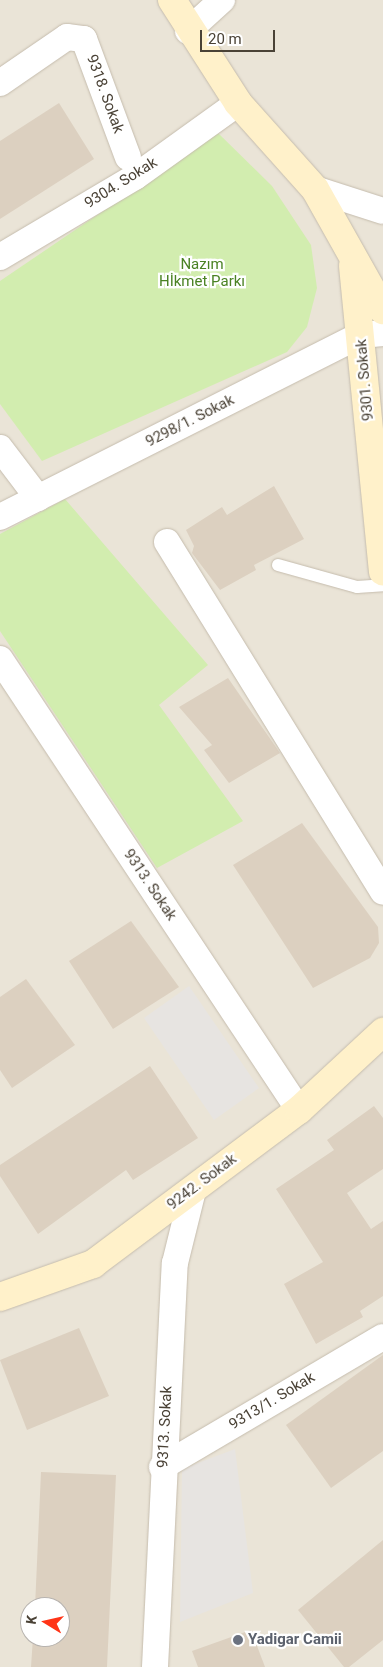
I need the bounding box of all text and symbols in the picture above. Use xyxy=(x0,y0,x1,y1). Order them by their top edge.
scale bar xyxy=(203,20,278,52)
text: 20 m xyxy=(208,30,242,48)
street label: 9318. Sokak xyxy=(82,52,128,136)
street label: 9304. Sokak xyxy=(81,154,161,212)
park label: Nazım Hİkmet Parkı xyxy=(159,255,245,290)
street label: 9301. Sokak xyxy=(352,338,378,422)
street label: 9298/1. Sokak xyxy=(143,391,237,451)
street label: 9313. Sokak xyxy=(120,846,180,924)
street label: 9242. Sokak xyxy=(164,1150,240,1214)
street label: 9313/1. Sokak xyxy=(226,1368,318,1434)
street label: 9313. Sokak xyxy=(154,1385,176,1469)
north arrow xyxy=(20,1597,70,1647)
text: K xyxy=(23,1614,40,1625)
place label: Yadigar Camii xyxy=(248,1631,342,1649)
marker: Yadigar Camii xyxy=(232,1634,244,1646)

